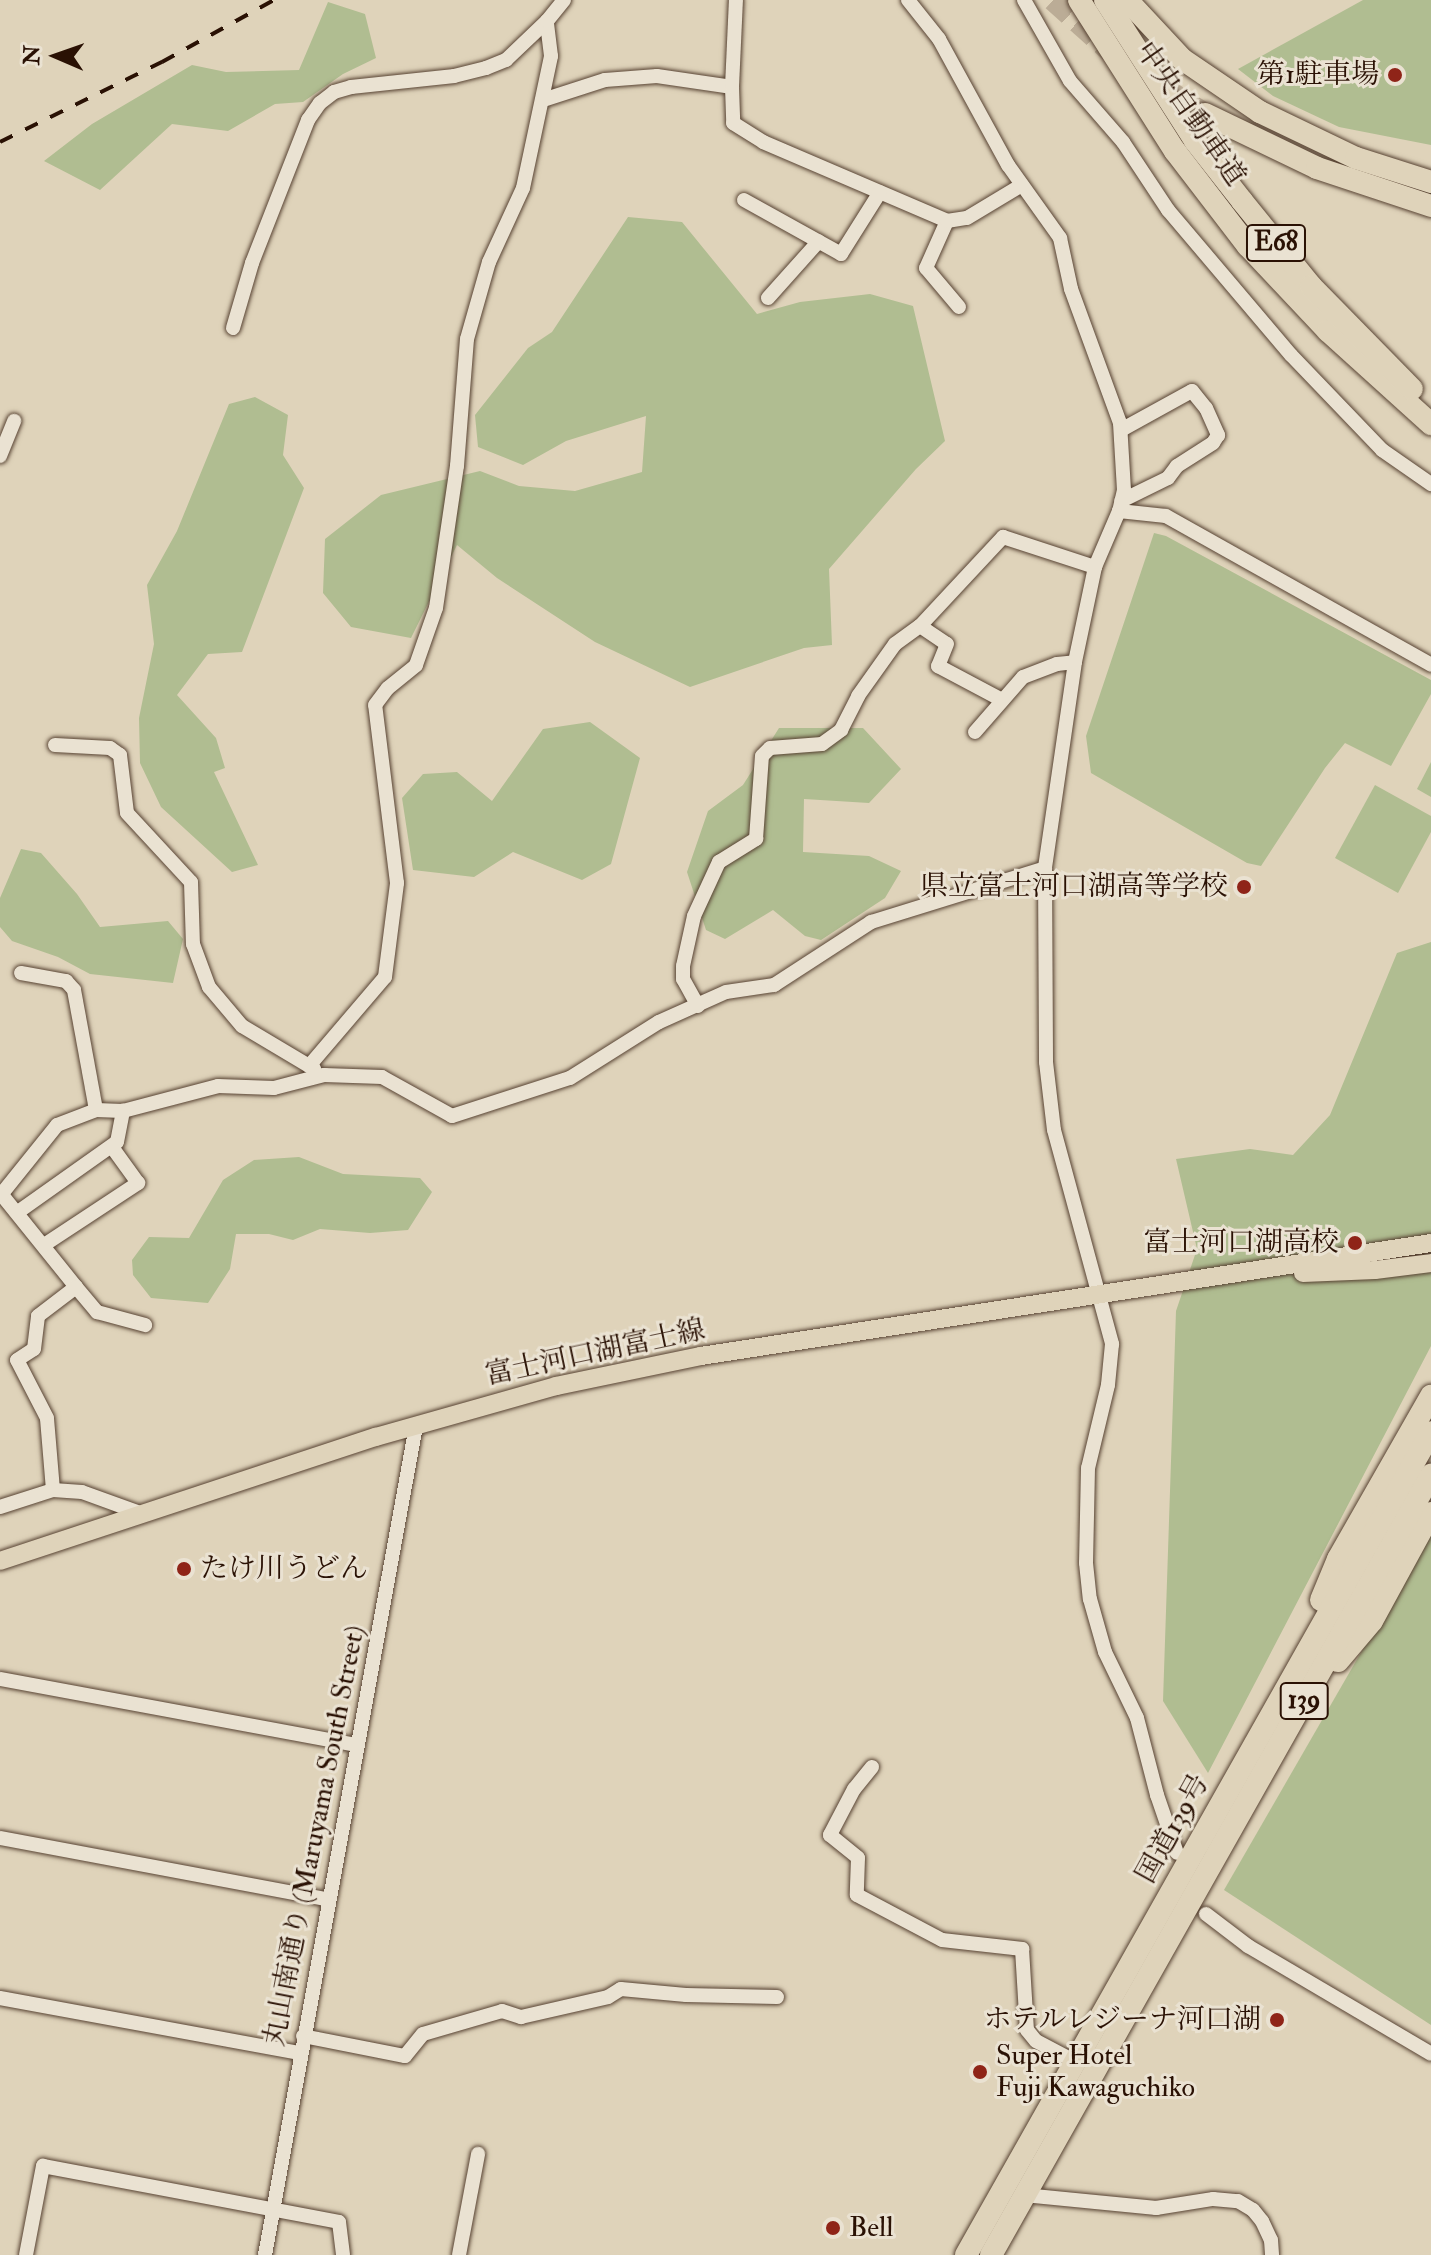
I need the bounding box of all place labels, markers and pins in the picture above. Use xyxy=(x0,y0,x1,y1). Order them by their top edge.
place label: 第1駐車場 xyxy=(1257,58,1379,92)
marker: 第1駐車場 xyxy=(1386,66,1404,84)
place label: 県立富士河口湖高等学校 xyxy=(920,870,1228,904)
marker: 県立富士河口湖高等学校 xyxy=(1235,878,1253,896)
place label: 富士河口湖高校 xyxy=(1143,1226,1339,1260)
marker: 富士河口湖高校 xyxy=(1346,1234,1364,1252)
place label: たけ川うどん xyxy=(200,1552,368,1586)
marker: たけ川うどん xyxy=(175,1560,193,1578)
place label: ホテルレジーナ河口湖 xyxy=(981,2003,1261,2037)
marker: ホテルレジーナ河口湖 xyxy=(1268,2011,1286,2029)
place label: Super Hotel Fuji Kawaguchiko xyxy=(996,2039,1195,2105)
marker: Super Hotel Fuji Kawaguchiko xyxy=(971,2063,989,2081)
place label: Bell xyxy=(849,2211,893,2245)
marker: Bell xyxy=(824,2219,842,2237)

